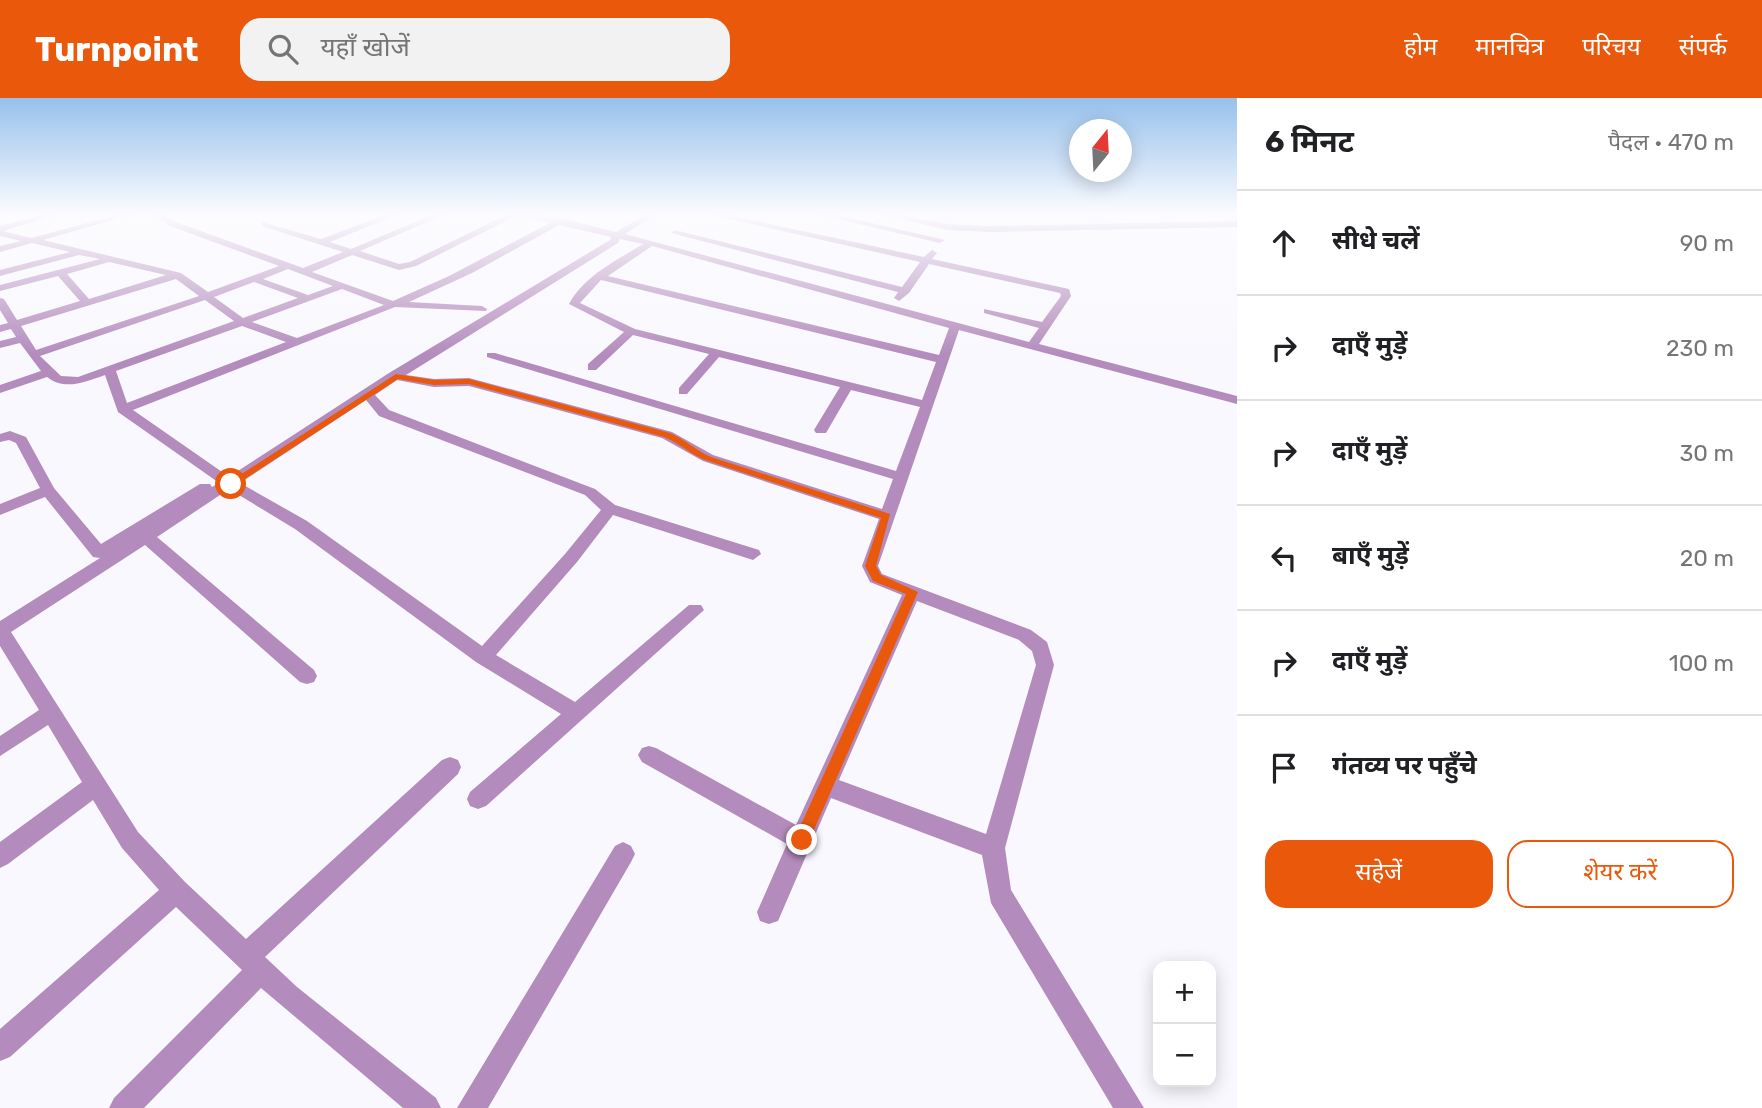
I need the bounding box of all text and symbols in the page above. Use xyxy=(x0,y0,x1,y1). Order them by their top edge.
search box xyxy=(240,18,730,81)
text: Turnpoint xyxy=(35,30,198,69)
icon: search xyxy=(264,30,302,68)
text: यहाँ खोजें xyxy=(320,32,410,63)
text: होम xyxy=(1404,33,1437,61)
text: मानचित्र xyxy=(1475,33,1544,61)
text: परिचय xyxy=(1582,33,1641,61)
text: संपर्क xyxy=(1679,33,1727,61)
north arrow xyxy=(1069,119,1132,182)
text: 6 मिनट xyxy=(1265,124,1354,160)
text: पैदल · 470 m xyxy=(1608,128,1734,156)
icon: ahead xyxy=(1265,224,1303,262)
text: सीधे चलें xyxy=(1332,225,1420,256)
text: 90 m xyxy=(1680,229,1734,257)
icon: right xyxy=(1265,329,1303,367)
text: दाएँ मुड़ें xyxy=(1332,330,1407,361)
text: 230 m xyxy=(1666,334,1734,362)
icon: right xyxy=(1265,434,1303,472)
text: दाएँ मुड़ें xyxy=(1332,435,1407,466)
text: 30 m xyxy=(1679,439,1734,467)
route start xyxy=(215,468,246,499)
icon: left xyxy=(1265,539,1303,577)
text: बाएँ मुड़ें xyxy=(1332,540,1409,571)
text: 20 m xyxy=(1680,544,1734,572)
icon: right xyxy=(1265,644,1303,682)
text: दाएँ मुड़ें xyxy=(1332,645,1407,676)
text: 100 m xyxy=(1669,649,1734,677)
icon: arrive xyxy=(1265,749,1303,787)
text: गंतव्य पर पहुँचे xyxy=(1332,750,1477,781)
route end xyxy=(786,824,817,855)
button: सहेजें xyxy=(1265,840,1493,908)
button: शेयर करें xyxy=(1507,840,1734,908)
map controls xyxy=(1153,961,1216,1087)
button: + xyxy=(1153,961,1216,1024)
button: − xyxy=(1153,1024,1216,1087)

